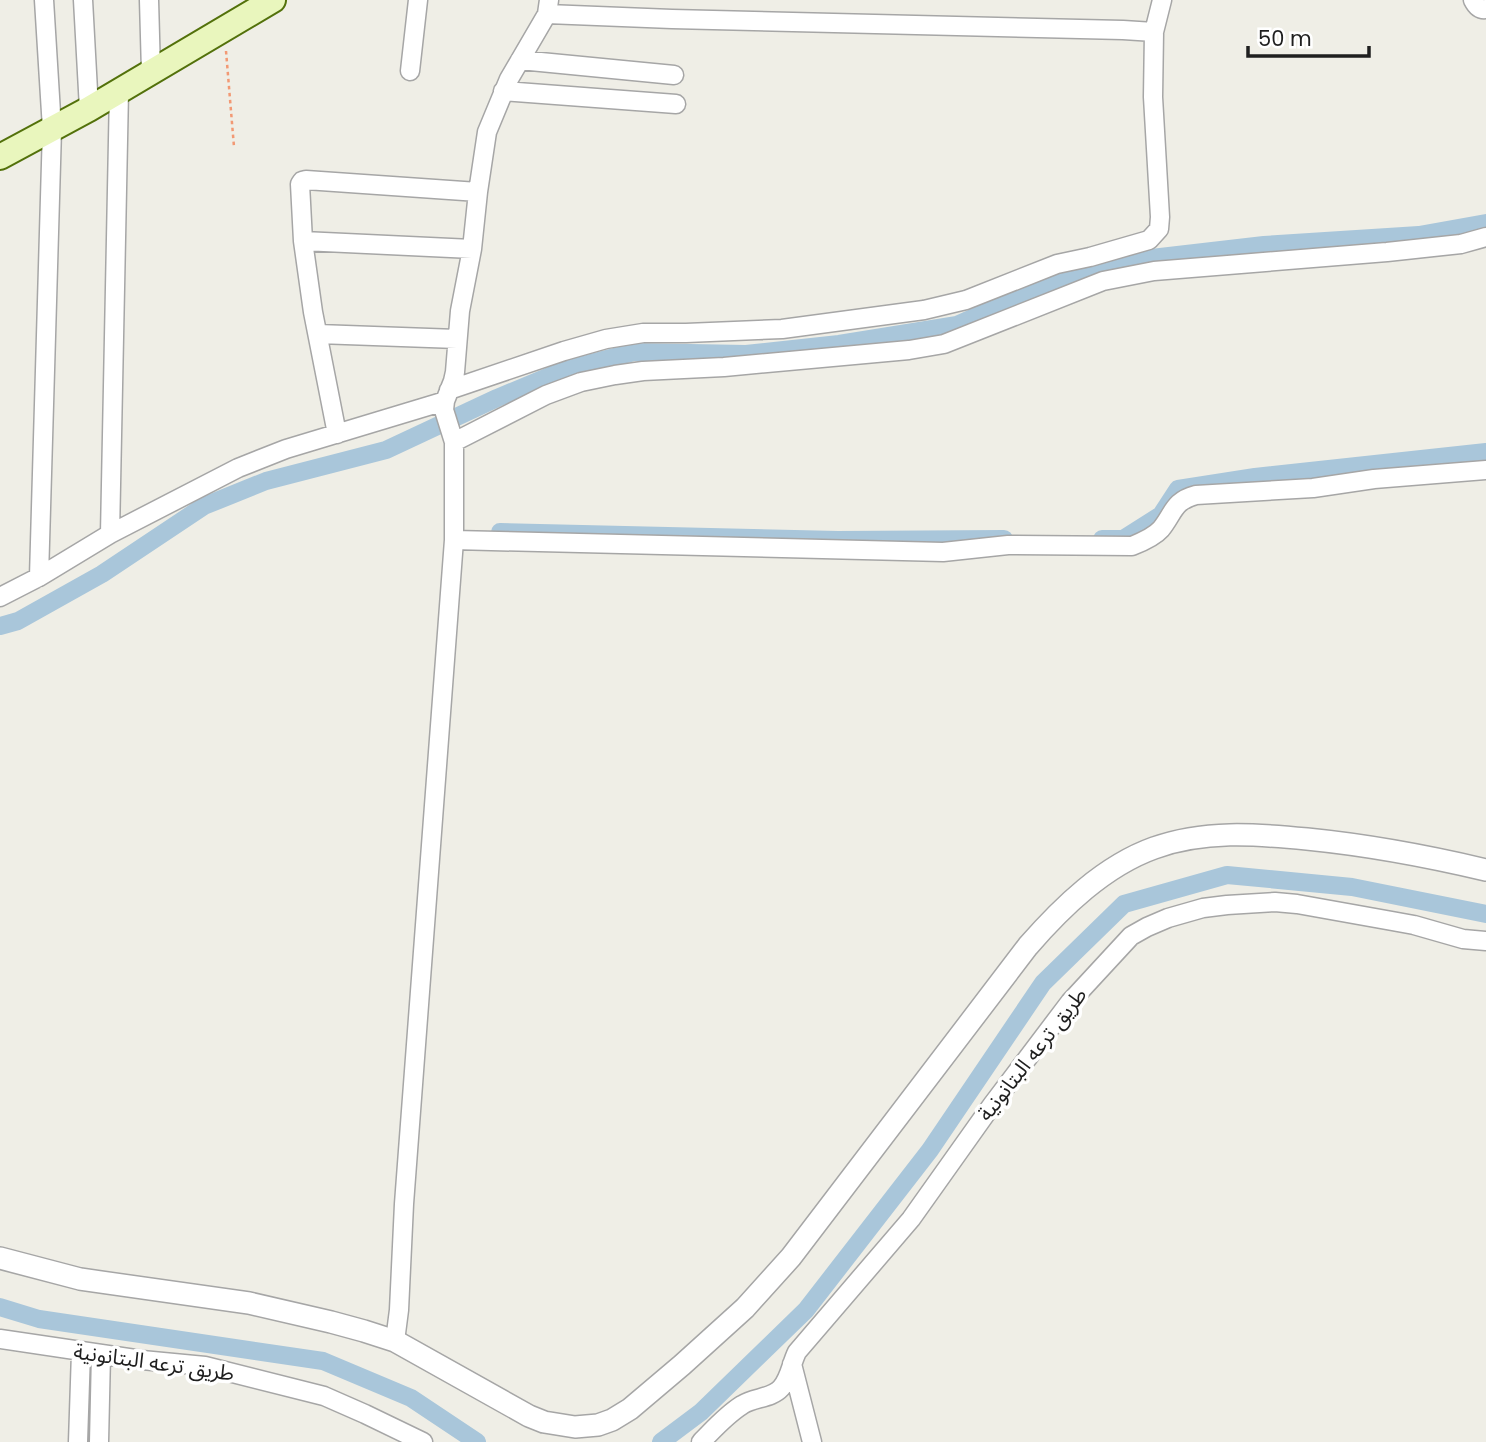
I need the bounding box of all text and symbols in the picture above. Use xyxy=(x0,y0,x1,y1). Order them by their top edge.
scale bar xyxy=(1248,14,1369,58)
text: 50 m xyxy=(1258,24,1312,53)
street label: طريق ترعه البتانونية xyxy=(971,981,1093,1127)
street label: طريق ترعه البتانونية xyxy=(72,1336,236,1388)

